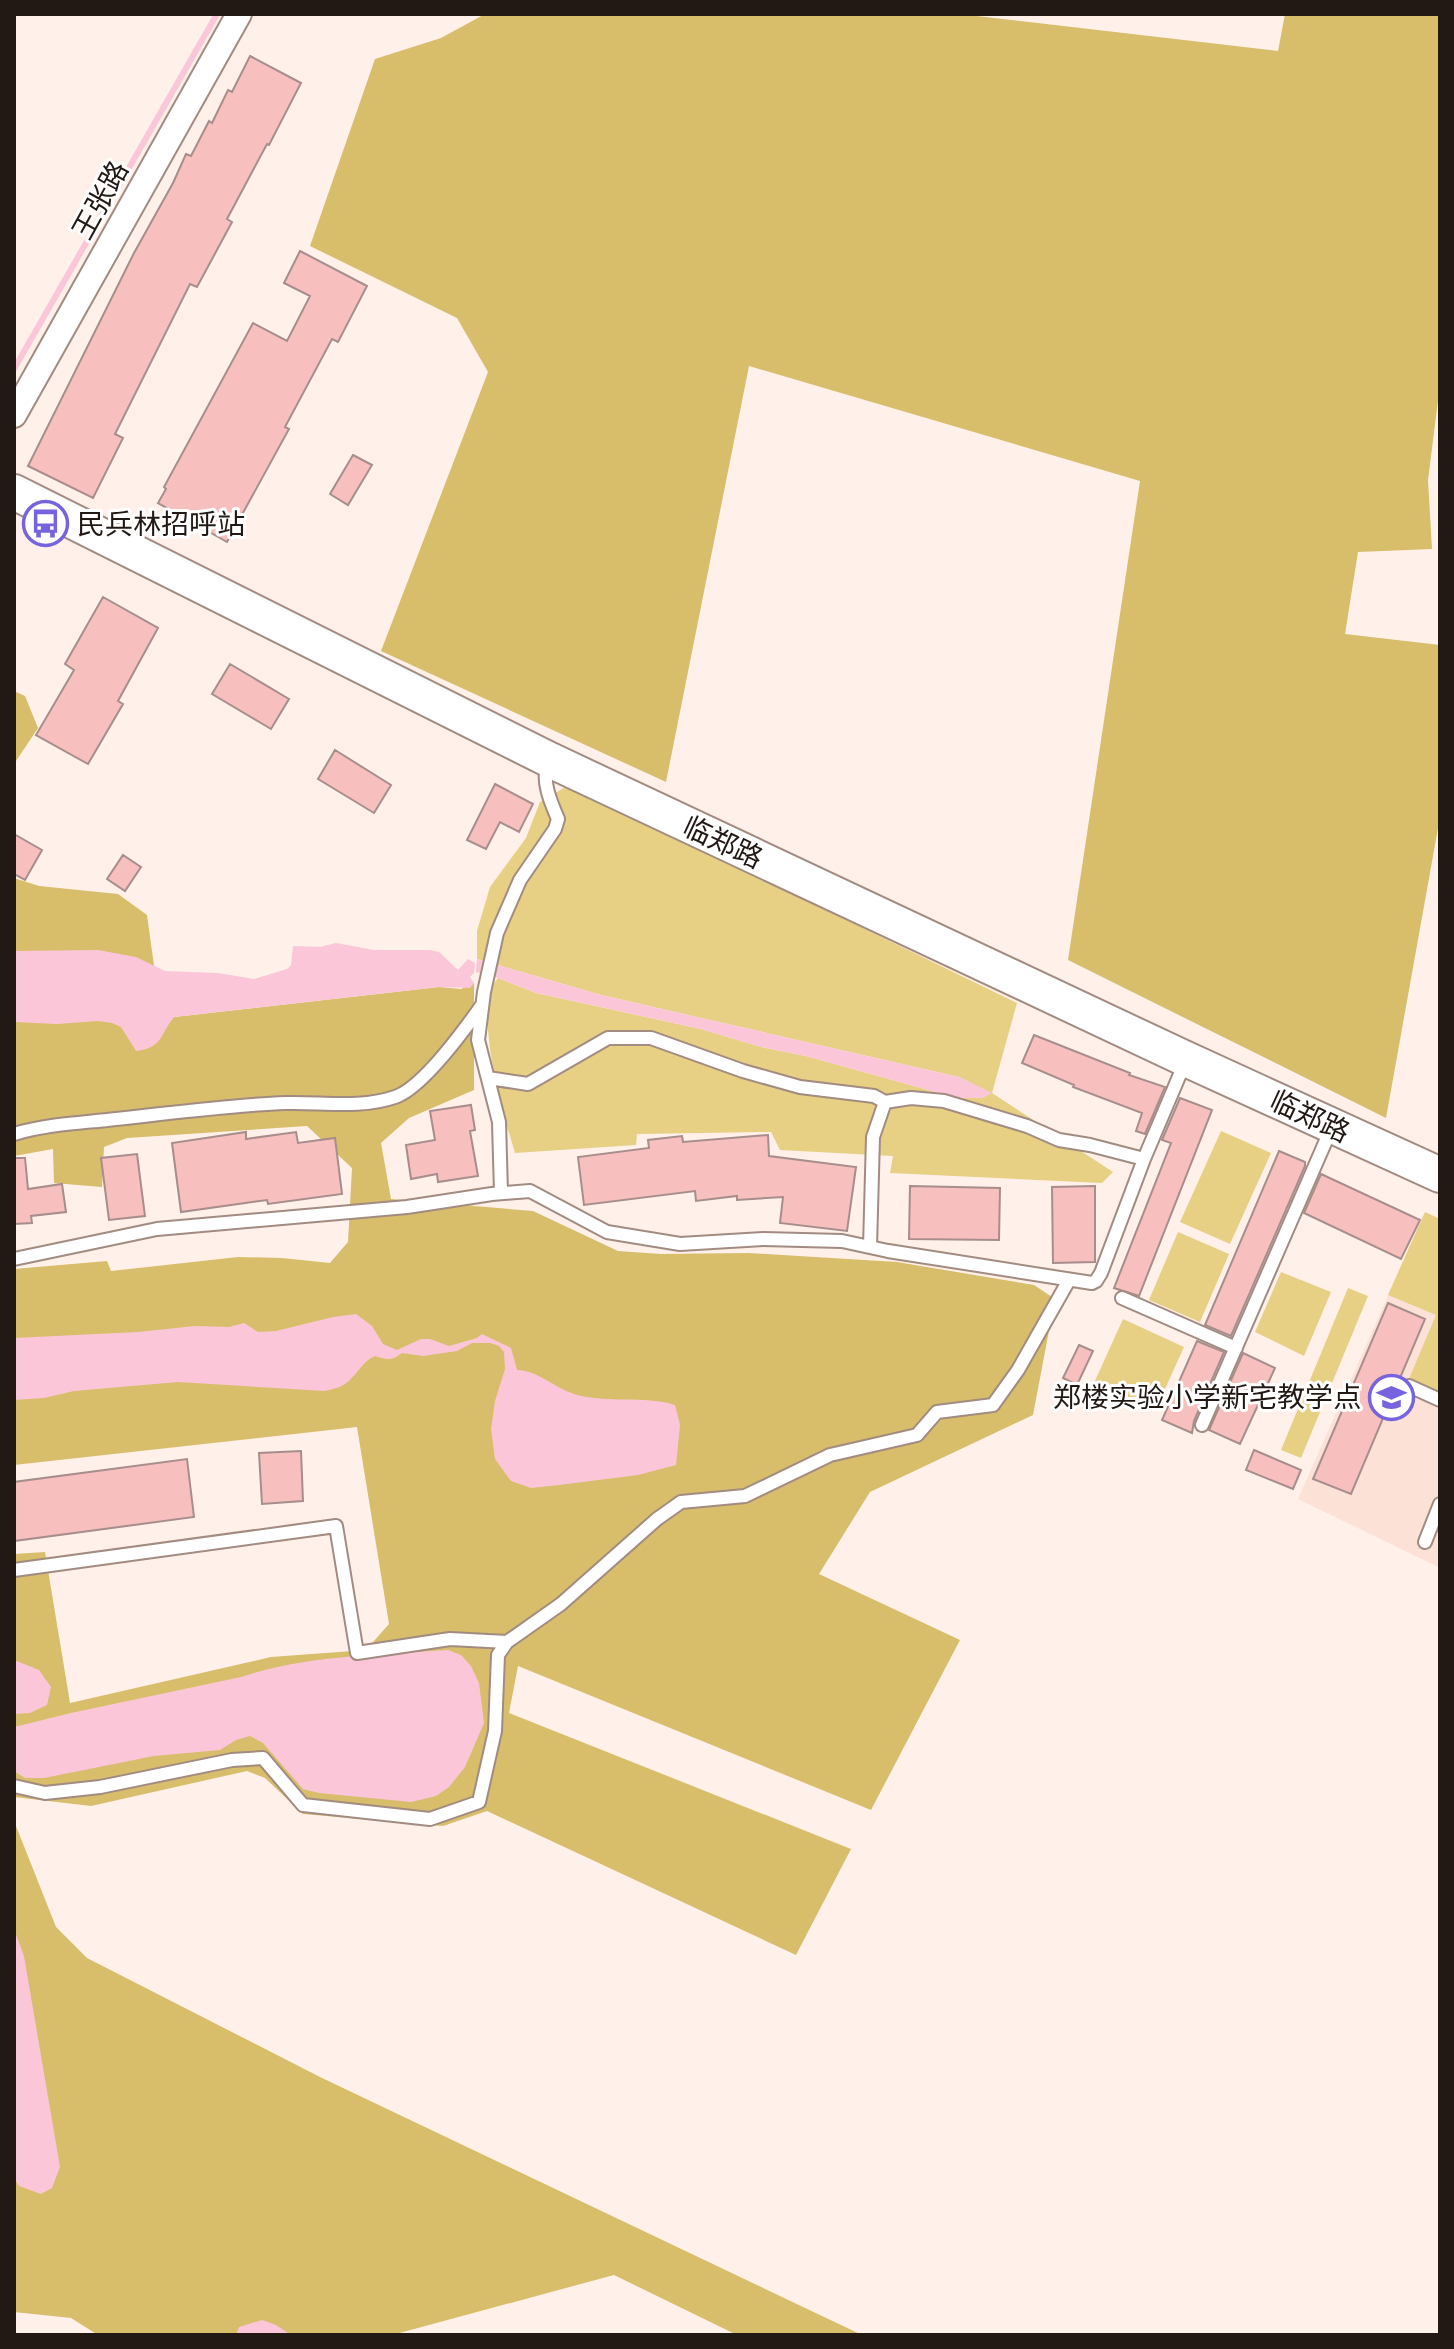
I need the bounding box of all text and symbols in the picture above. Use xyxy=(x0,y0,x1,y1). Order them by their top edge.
street label: 王张路 xyxy=(66,156,135,245)
bus stop icon: 民兵林招呼站 xyxy=(22,500,70,548)
place label: 民兵林招呼站 xyxy=(77,508,245,541)
street label: 临郑路 xyxy=(678,810,768,875)
street label: 临郑路 xyxy=(1265,1084,1355,1149)
school or university icon: 郑楼实验小学新宅教学点 xyxy=(1368,1373,1416,1421)
place label: 郑楼实验小学新宅教学点 xyxy=(1053,1381,1361,1414)

